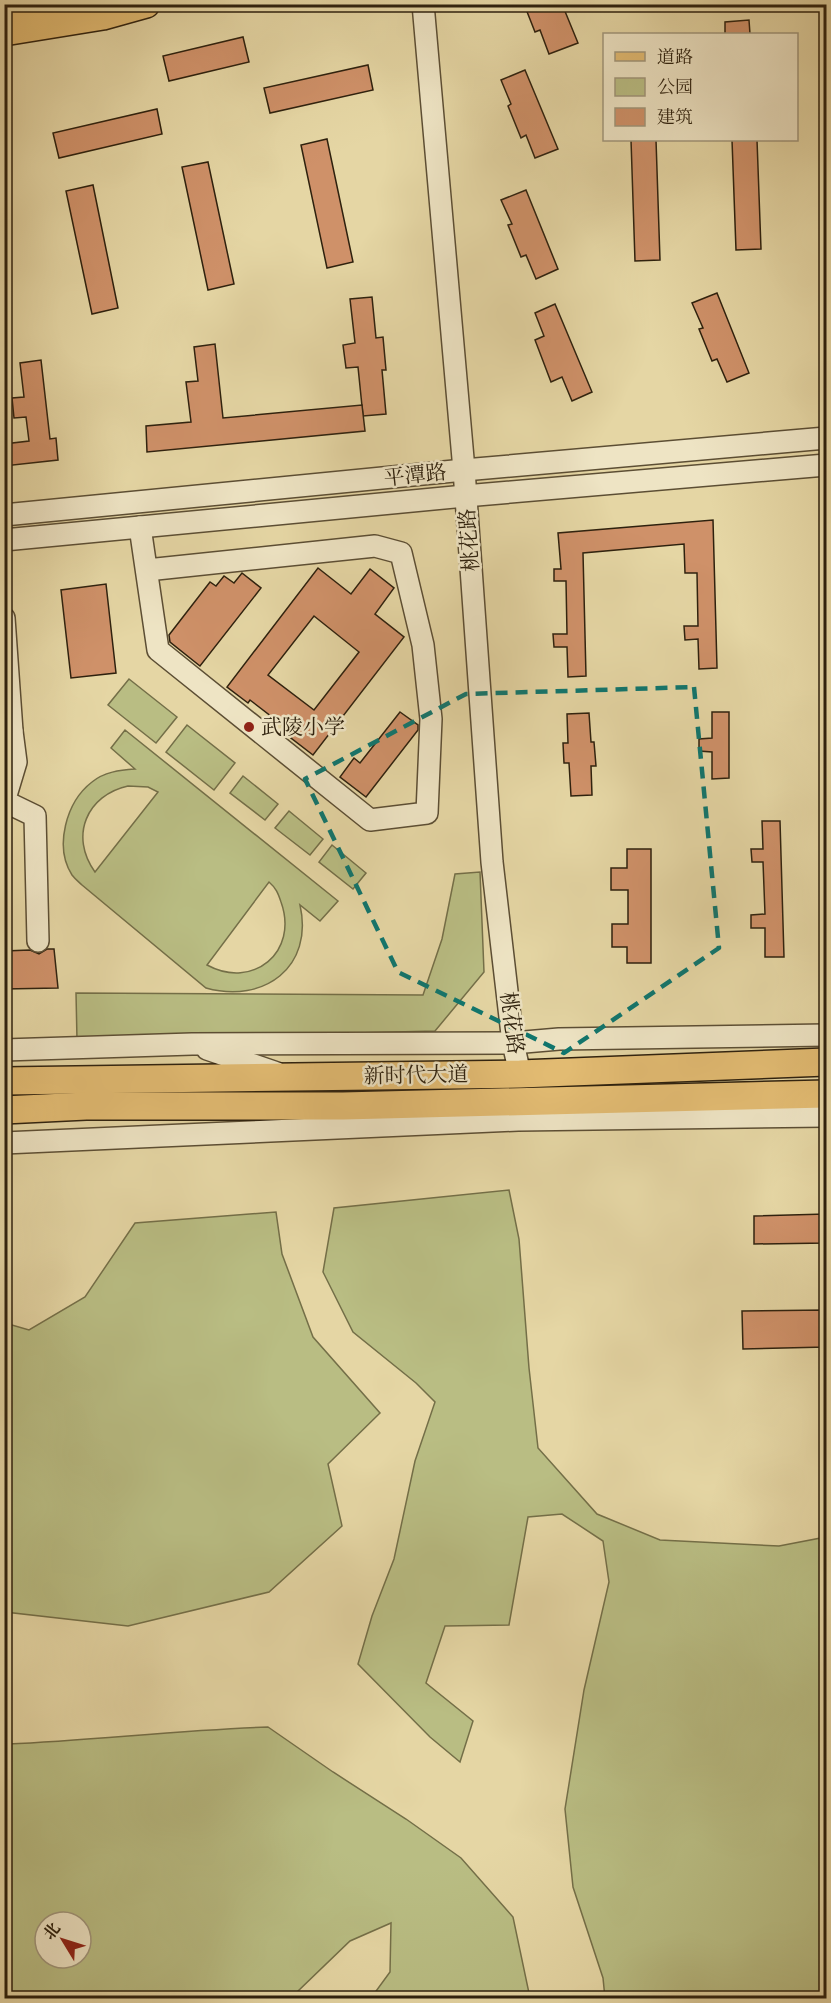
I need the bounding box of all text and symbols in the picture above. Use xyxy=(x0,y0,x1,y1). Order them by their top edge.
legend xyxy=(603,33,798,141)
text: 道路 xyxy=(657,43,693,70)
text: 公园 xyxy=(657,73,693,100)
text: 建筑 xyxy=(657,103,693,130)
street label: 平潭路 xyxy=(382,456,448,493)
street label: 桃花路 xyxy=(451,508,486,573)
place label: 武陵小学 xyxy=(261,711,345,742)
marker: 武陵小学 xyxy=(242,720,256,734)
street label: 桃花路 xyxy=(493,990,532,1056)
street label: 新时代大道 xyxy=(363,1058,469,1091)
north arrow xyxy=(33,1910,93,1970)
text: 北 xyxy=(37,1917,66,1944)

